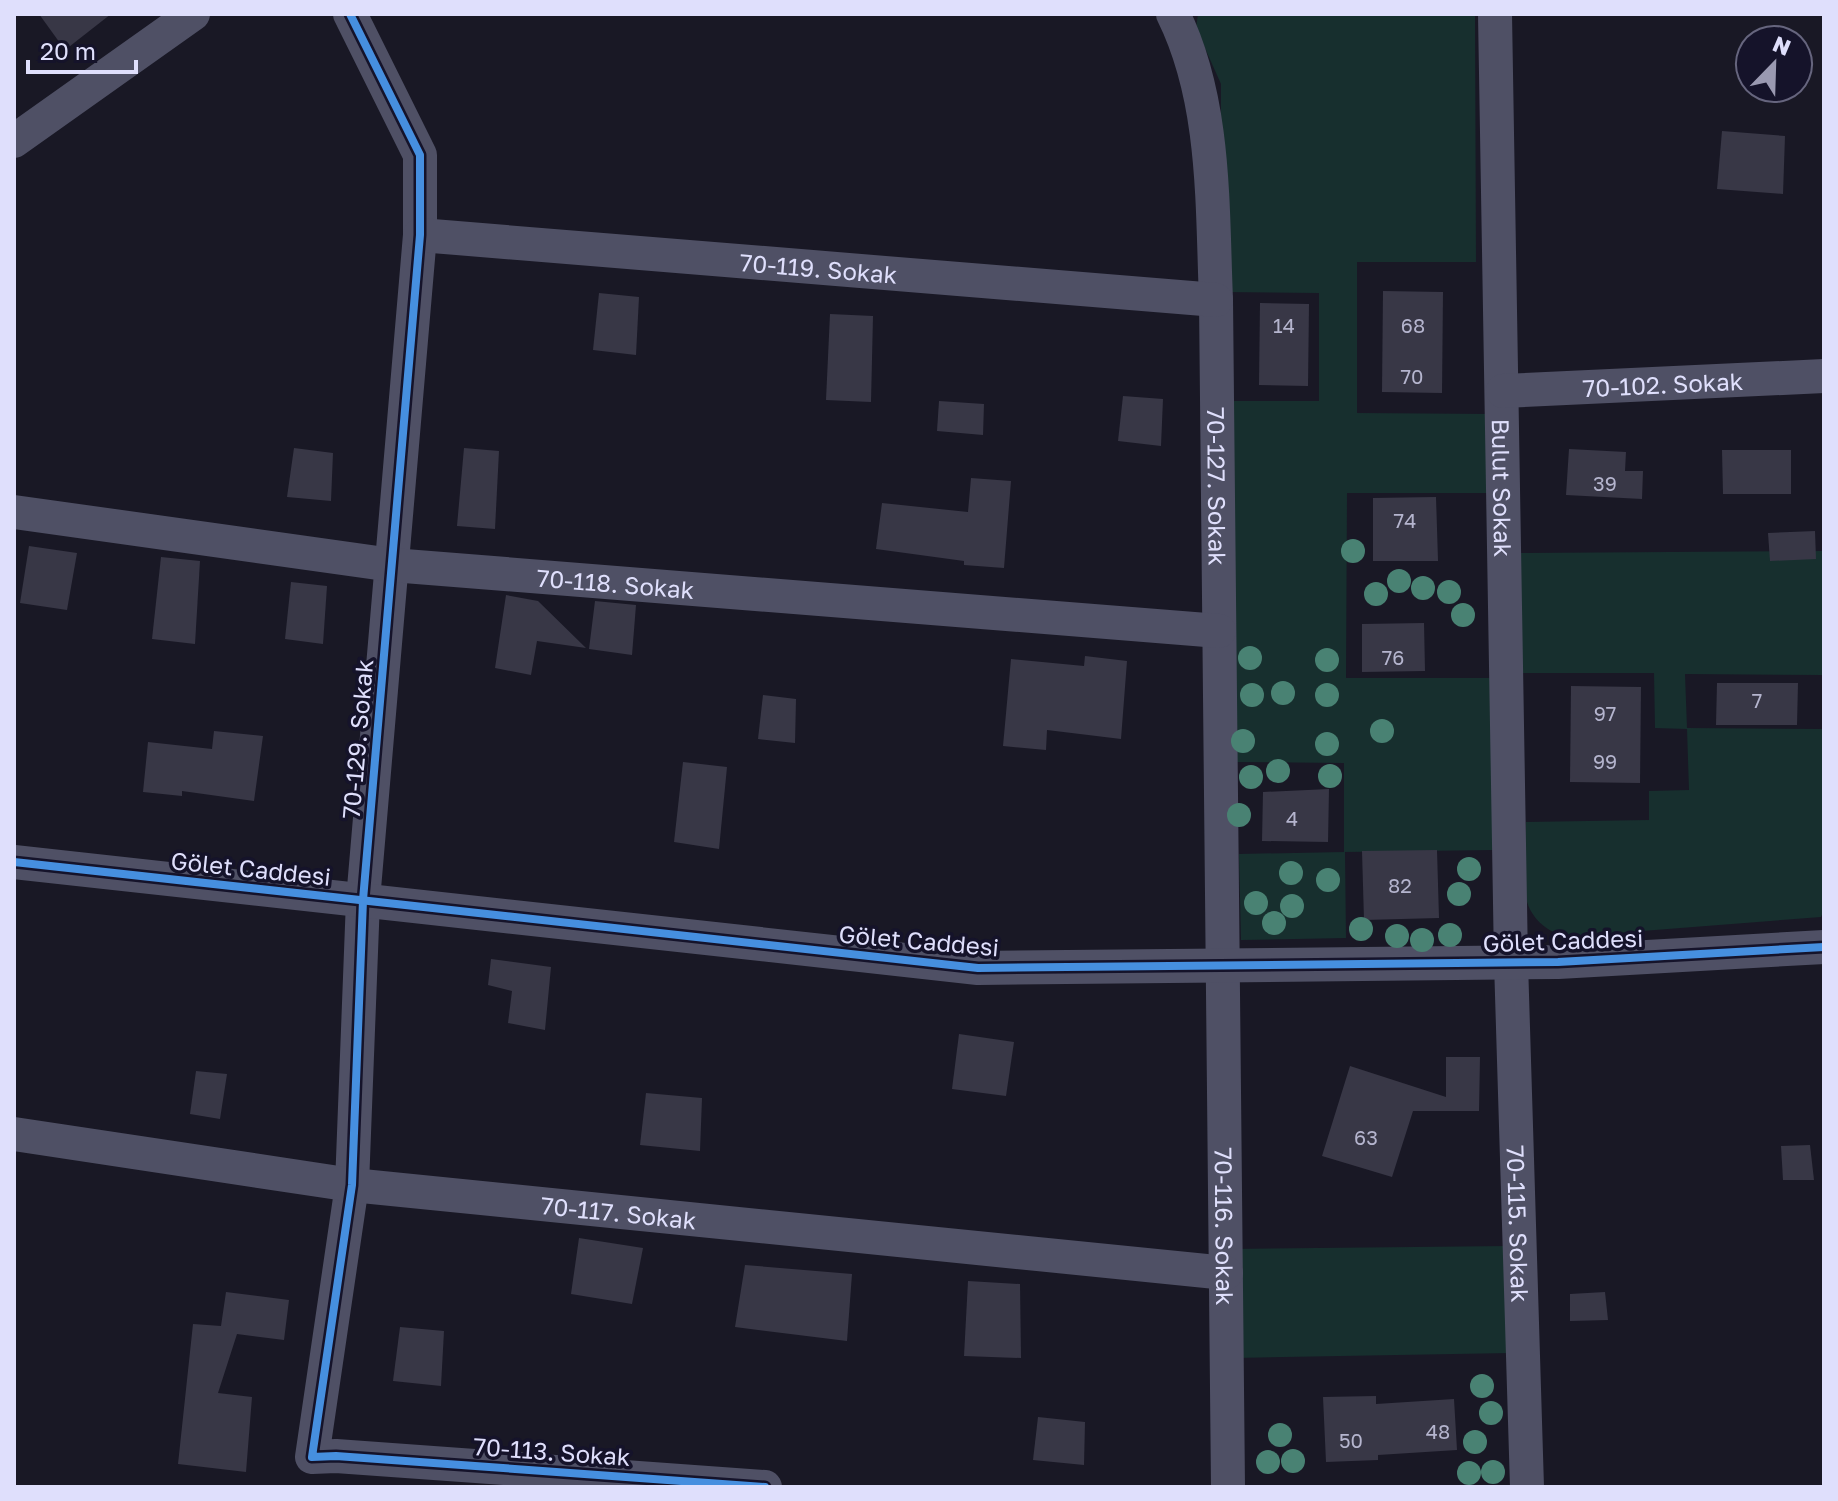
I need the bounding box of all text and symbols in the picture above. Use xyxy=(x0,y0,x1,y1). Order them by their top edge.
scale bar xyxy=(28,24,136,74)
north arrow xyxy=(1734,24,1814,104)
text: N xyxy=(1769,29,1795,61)
text: 20 m xyxy=(40,36,96,65)
street label: 70-119. Sokak xyxy=(739,247,899,288)
house number: 14 xyxy=(1273,313,1295,337)
house number: 68 xyxy=(1401,313,1425,337)
house number: 70 xyxy=(1401,364,1424,388)
street label: 70-102. Sokak xyxy=(1582,365,1744,402)
street label: 70-127. Sokak xyxy=(1203,407,1233,566)
street label: Bulut Sokak xyxy=(1487,418,1519,558)
house number: 39 xyxy=(1593,471,1617,495)
house number: 74 xyxy=(1394,508,1416,532)
street label: 70-118. Sokak xyxy=(536,562,696,604)
house number: 76 xyxy=(1382,645,1404,669)
street label: 70-129. Sokak xyxy=(336,658,378,820)
house number: 7 xyxy=(1752,688,1762,712)
house number: 97 xyxy=(1594,701,1616,725)
house number: 99 xyxy=(1593,749,1617,773)
house number: 4 xyxy=(1286,806,1298,830)
street label: Gölet Caddesi xyxy=(170,845,332,891)
house number: 82 xyxy=(1388,873,1412,897)
street label: Gölet Caddesi xyxy=(838,919,1000,961)
street label: Gölet Caddesi xyxy=(1482,923,1644,957)
house number: 63 xyxy=(1354,1125,1378,1149)
street label: 70-115. Sokak xyxy=(1502,1145,1536,1303)
street label: 70-116. Sokak xyxy=(1210,1147,1241,1306)
street label: 70-117. Sokak xyxy=(540,1190,698,1234)
house number: 48 xyxy=(1426,1419,1450,1443)
house number: 50 xyxy=(1339,1428,1363,1452)
street label: 70-113. Sokak xyxy=(472,1431,632,1471)

